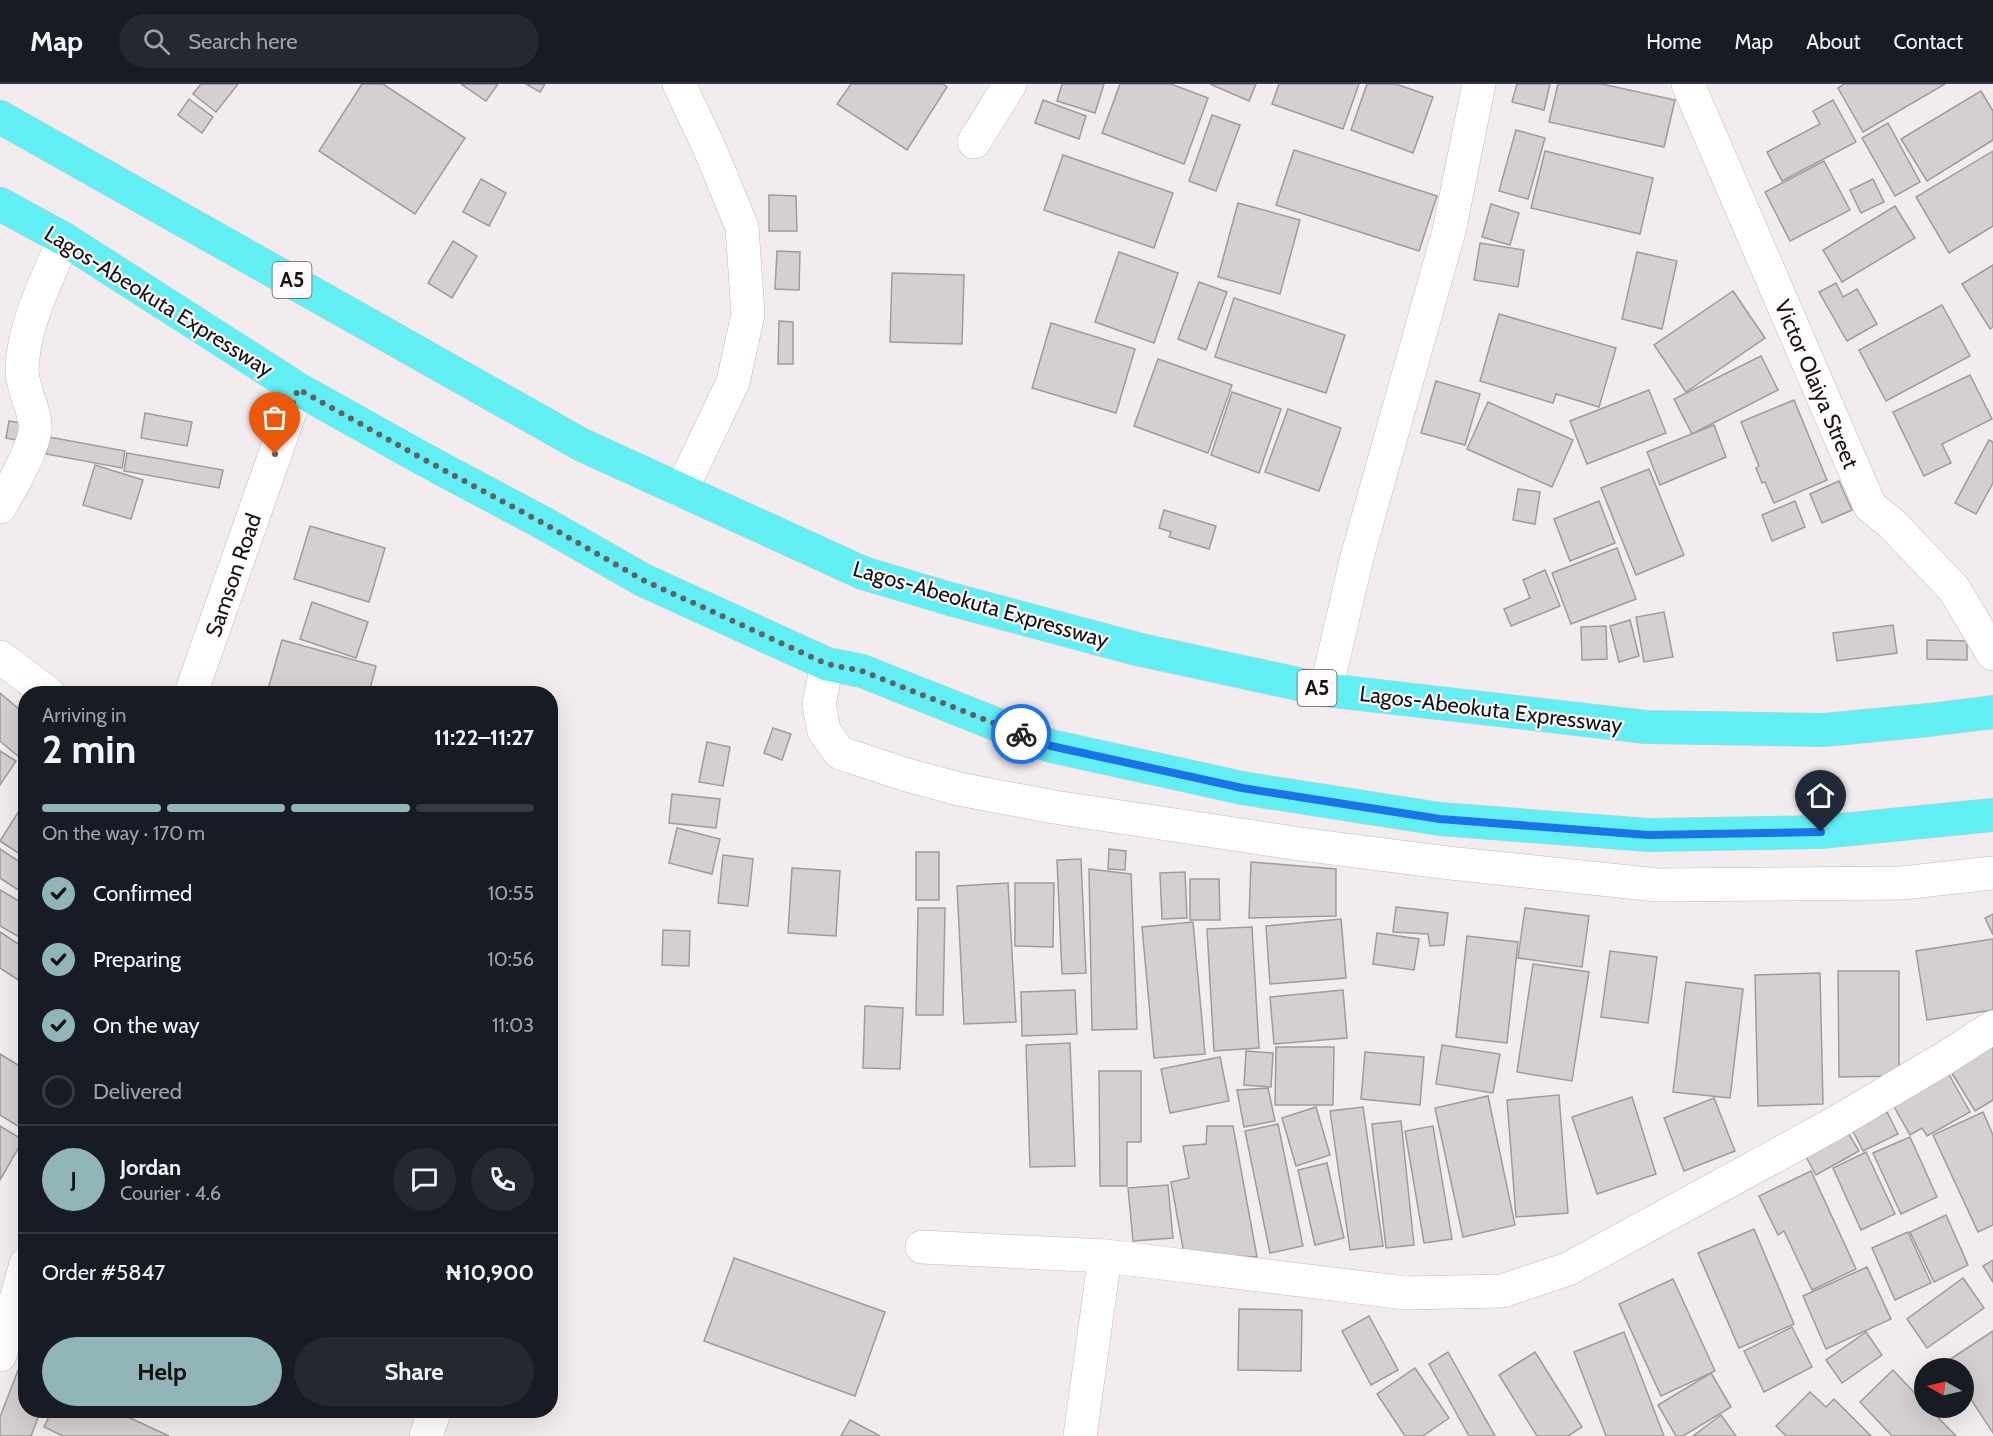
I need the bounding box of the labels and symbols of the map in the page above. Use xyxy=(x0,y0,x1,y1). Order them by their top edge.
street label: Lagos-Abeokuta Expressway xyxy=(39,220,278,383)
road number: A5 xyxy=(272,262,312,298)
street label: Victor Olaiya Street xyxy=(1769,296,1864,473)
pin xyxy=(249,392,300,454)
street label: Samson Road xyxy=(200,510,267,640)
street label: Lagos-Abeokuta Expressway xyxy=(850,555,1112,654)
road number: A5 xyxy=(1298,670,1336,706)
street label: Lagos-Abeokuta Expressway xyxy=(1358,680,1624,739)
courier xyxy=(991,704,1051,764)
pin xyxy=(1795,770,1846,832)
north arrow xyxy=(1914,1358,1974,1418)

